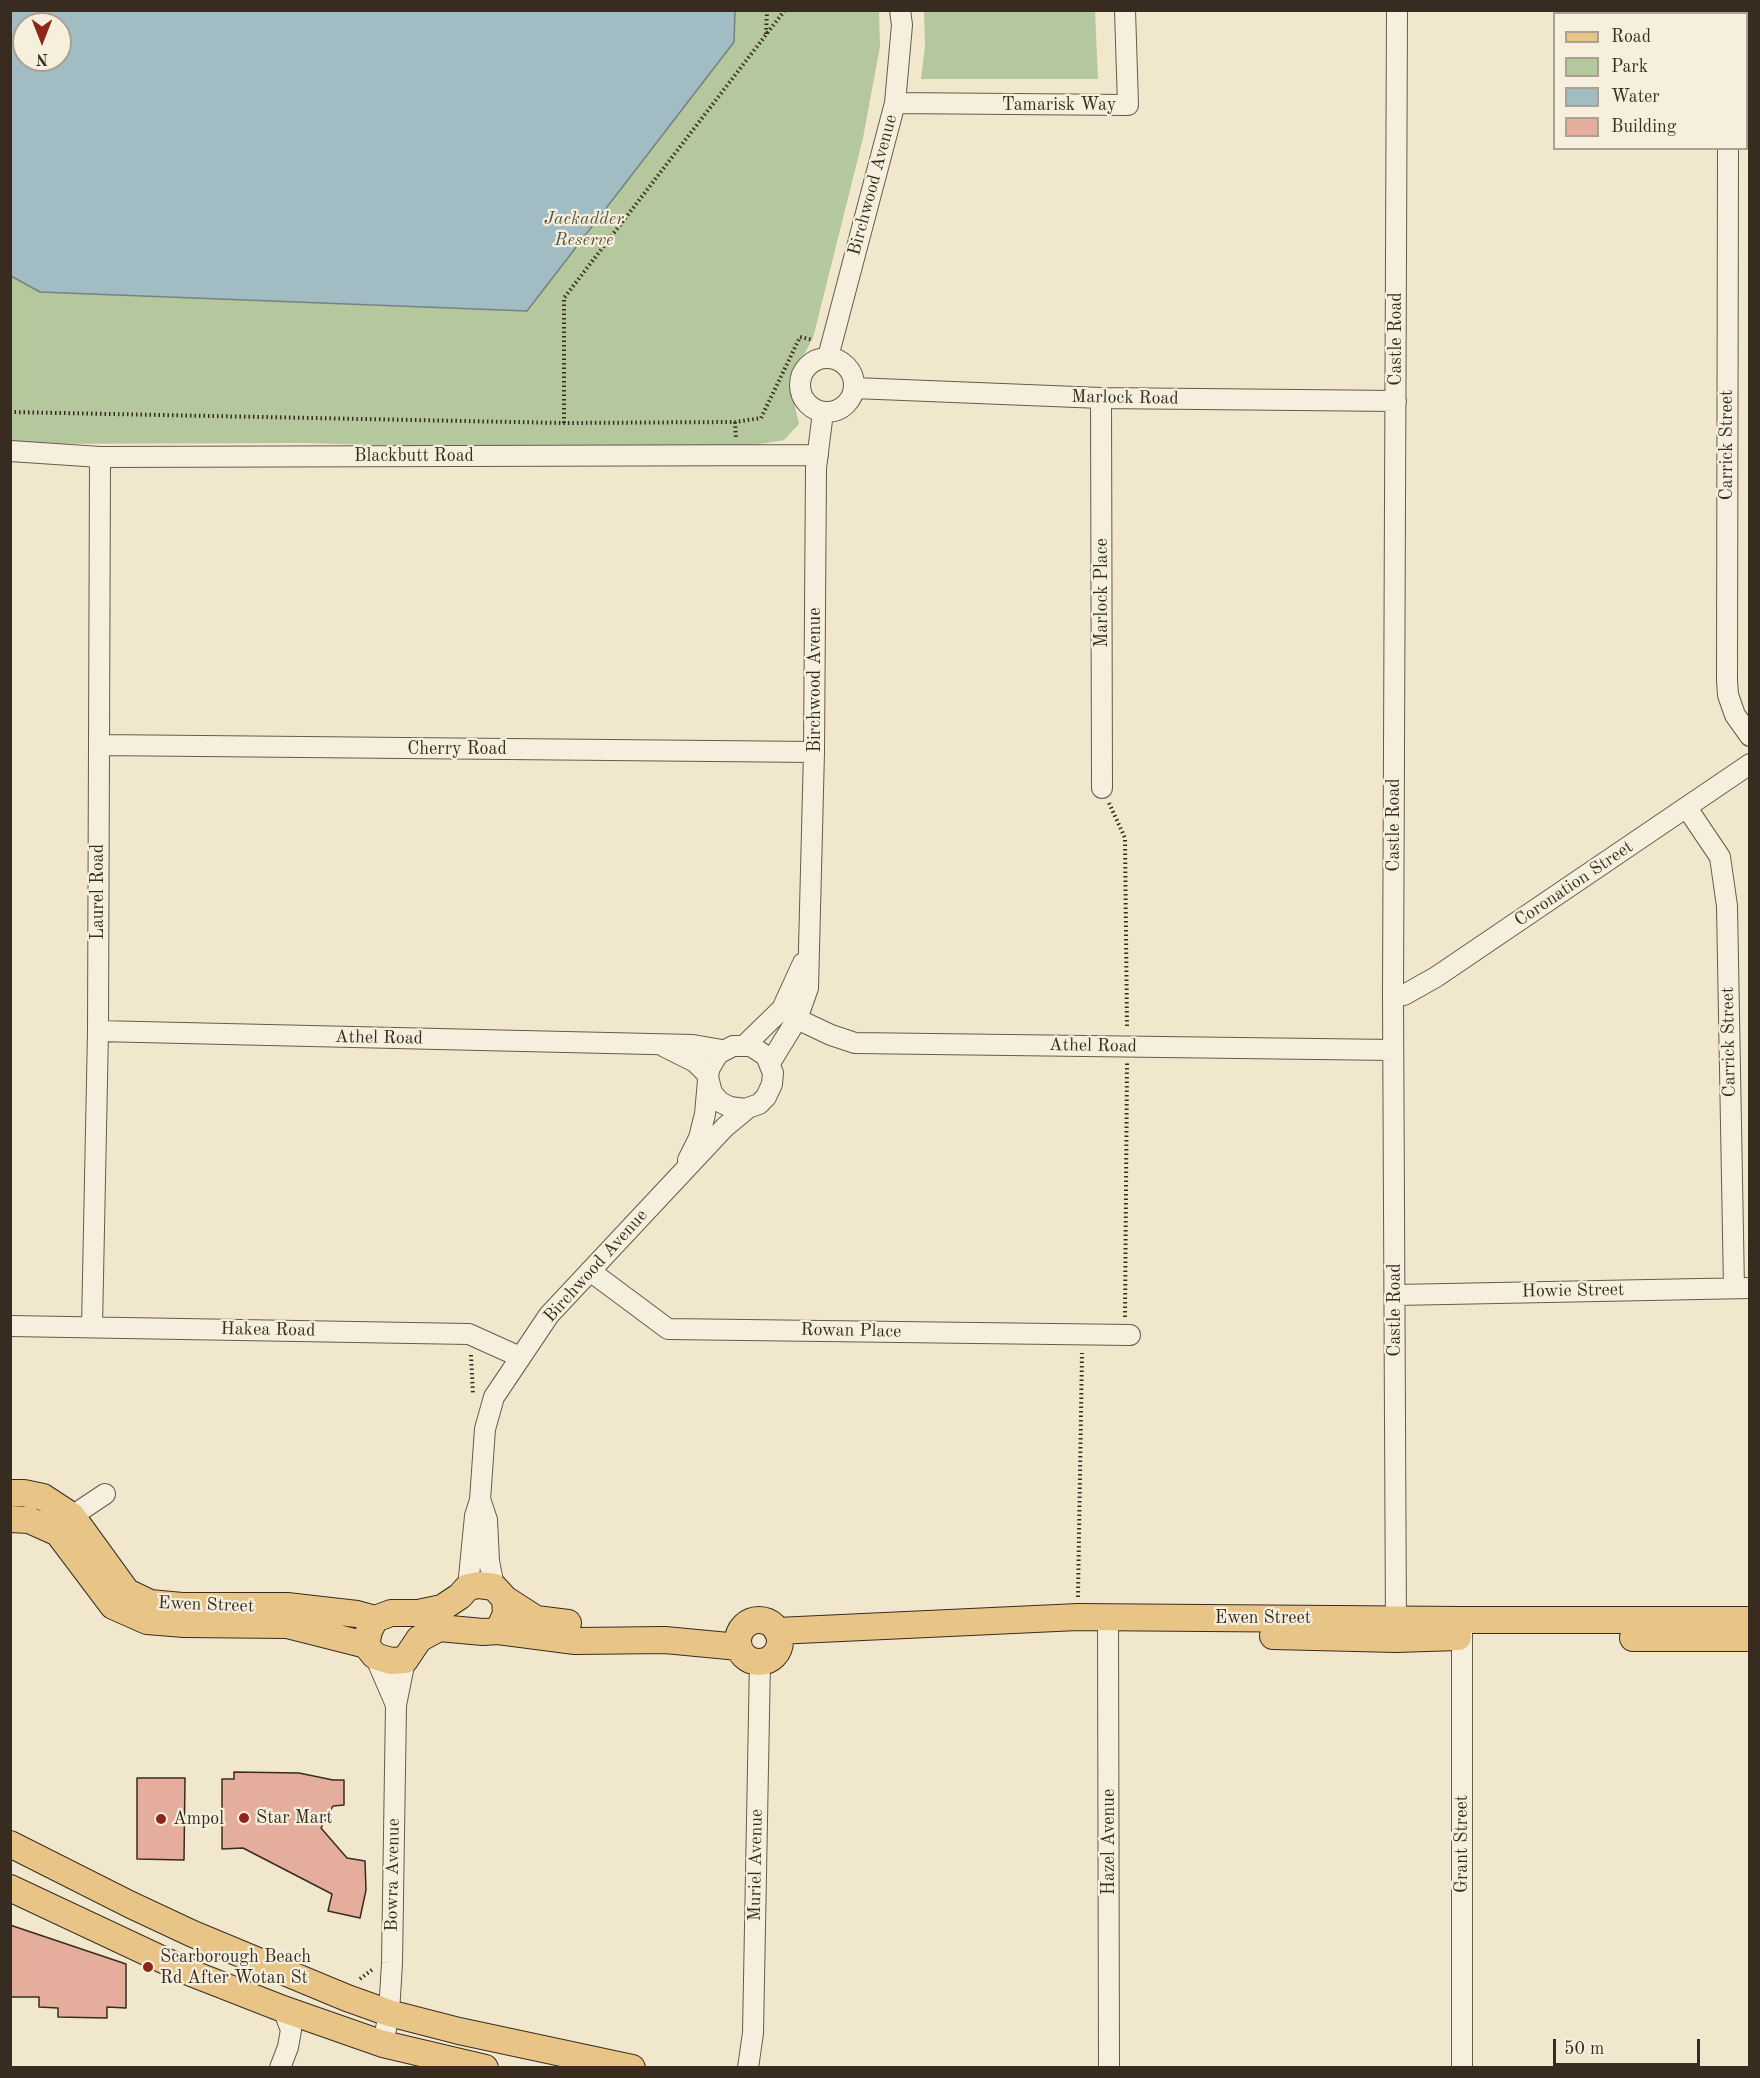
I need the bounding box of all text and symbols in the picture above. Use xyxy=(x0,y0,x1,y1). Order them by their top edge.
north arrow xyxy=(12,12,72,72)
legend xyxy=(1553,12,1748,150)
text: Road xyxy=(1611,28,1651,46)
text: N xyxy=(36,50,48,66)
text: Park xyxy=(1611,58,1648,76)
text: Water xyxy=(1611,88,1660,106)
street label: Tamarisk Way xyxy=(1002,94,1116,116)
street label: Birchwood Avenue xyxy=(844,112,902,258)
text: Building xyxy=(1611,118,1676,136)
park label: Jackadder Reserve xyxy=(544,208,624,250)
street label: Castle Road xyxy=(1385,292,1407,386)
street label: Marlock Road xyxy=(1071,386,1179,410)
street label: Carrick Street xyxy=(1716,390,1738,500)
street label: Blackbutt Road xyxy=(354,445,474,467)
street label: Marlock Place xyxy=(1091,538,1113,648)
street label: Birchwood Avenue xyxy=(804,608,826,752)
street label: Cherry Road xyxy=(407,738,507,760)
street label: Castle Road xyxy=(1383,778,1405,872)
street label: Coronation Street xyxy=(1511,836,1637,932)
street label: Laurel Road xyxy=(87,844,109,940)
street label: Carrick Street xyxy=(1717,987,1741,1097)
street label: Athel Road xyxy=(335,1026,423,1050)
street label: Athel Road xyxy=(1049,1034,1137,1058)
street label: Birchwood Avenue xyxy=(540,1205,652,1327)
street label: Castle Road xyxy=(1384,1263,1406,1357)
street label: Howie Street xyxy=(1521,1279,1625,1303)
street label: Hakea Road xyxy=(220,1318,316,1342)
street label: Rowan Place xyxy=(800,1319,902,1343)
street label: Ewen Street xyxy=(158,1593,254,1617)
street label: Ewen Street xyxy=(1215,1607,1311,1629)
street label: Hazel Avenue xyxy=(1098,1789,1120,1895)
street label: Grant Street xyxy=(1451,1795,1473,1893)
place label: Star Mart xyxy=(256,1807,332,1829)
place label: Ampol xyxy=(173,1808,224,1830)
street label: Muriel Avenue xyxy=(744,1809,768,1921)
marker: Star Mart xyxy=(237,1811,251,1825)
marker: Ampol xyxy=(154,1812,168,1826)
street label: Bowra Avenue xyxy=(381,1818,405,1932)
place label: Scarborough Beach Rd After Wotan St xyxy=(160,1946,311,1988)
marker: Scarborough Beach Rd After Wotan St xyxy=(141,1960,155,1974)
scale bar xyxy=(1556,2027,1703,2065)
text: 50 m xyxy=(1564,2040,1604,2058)

